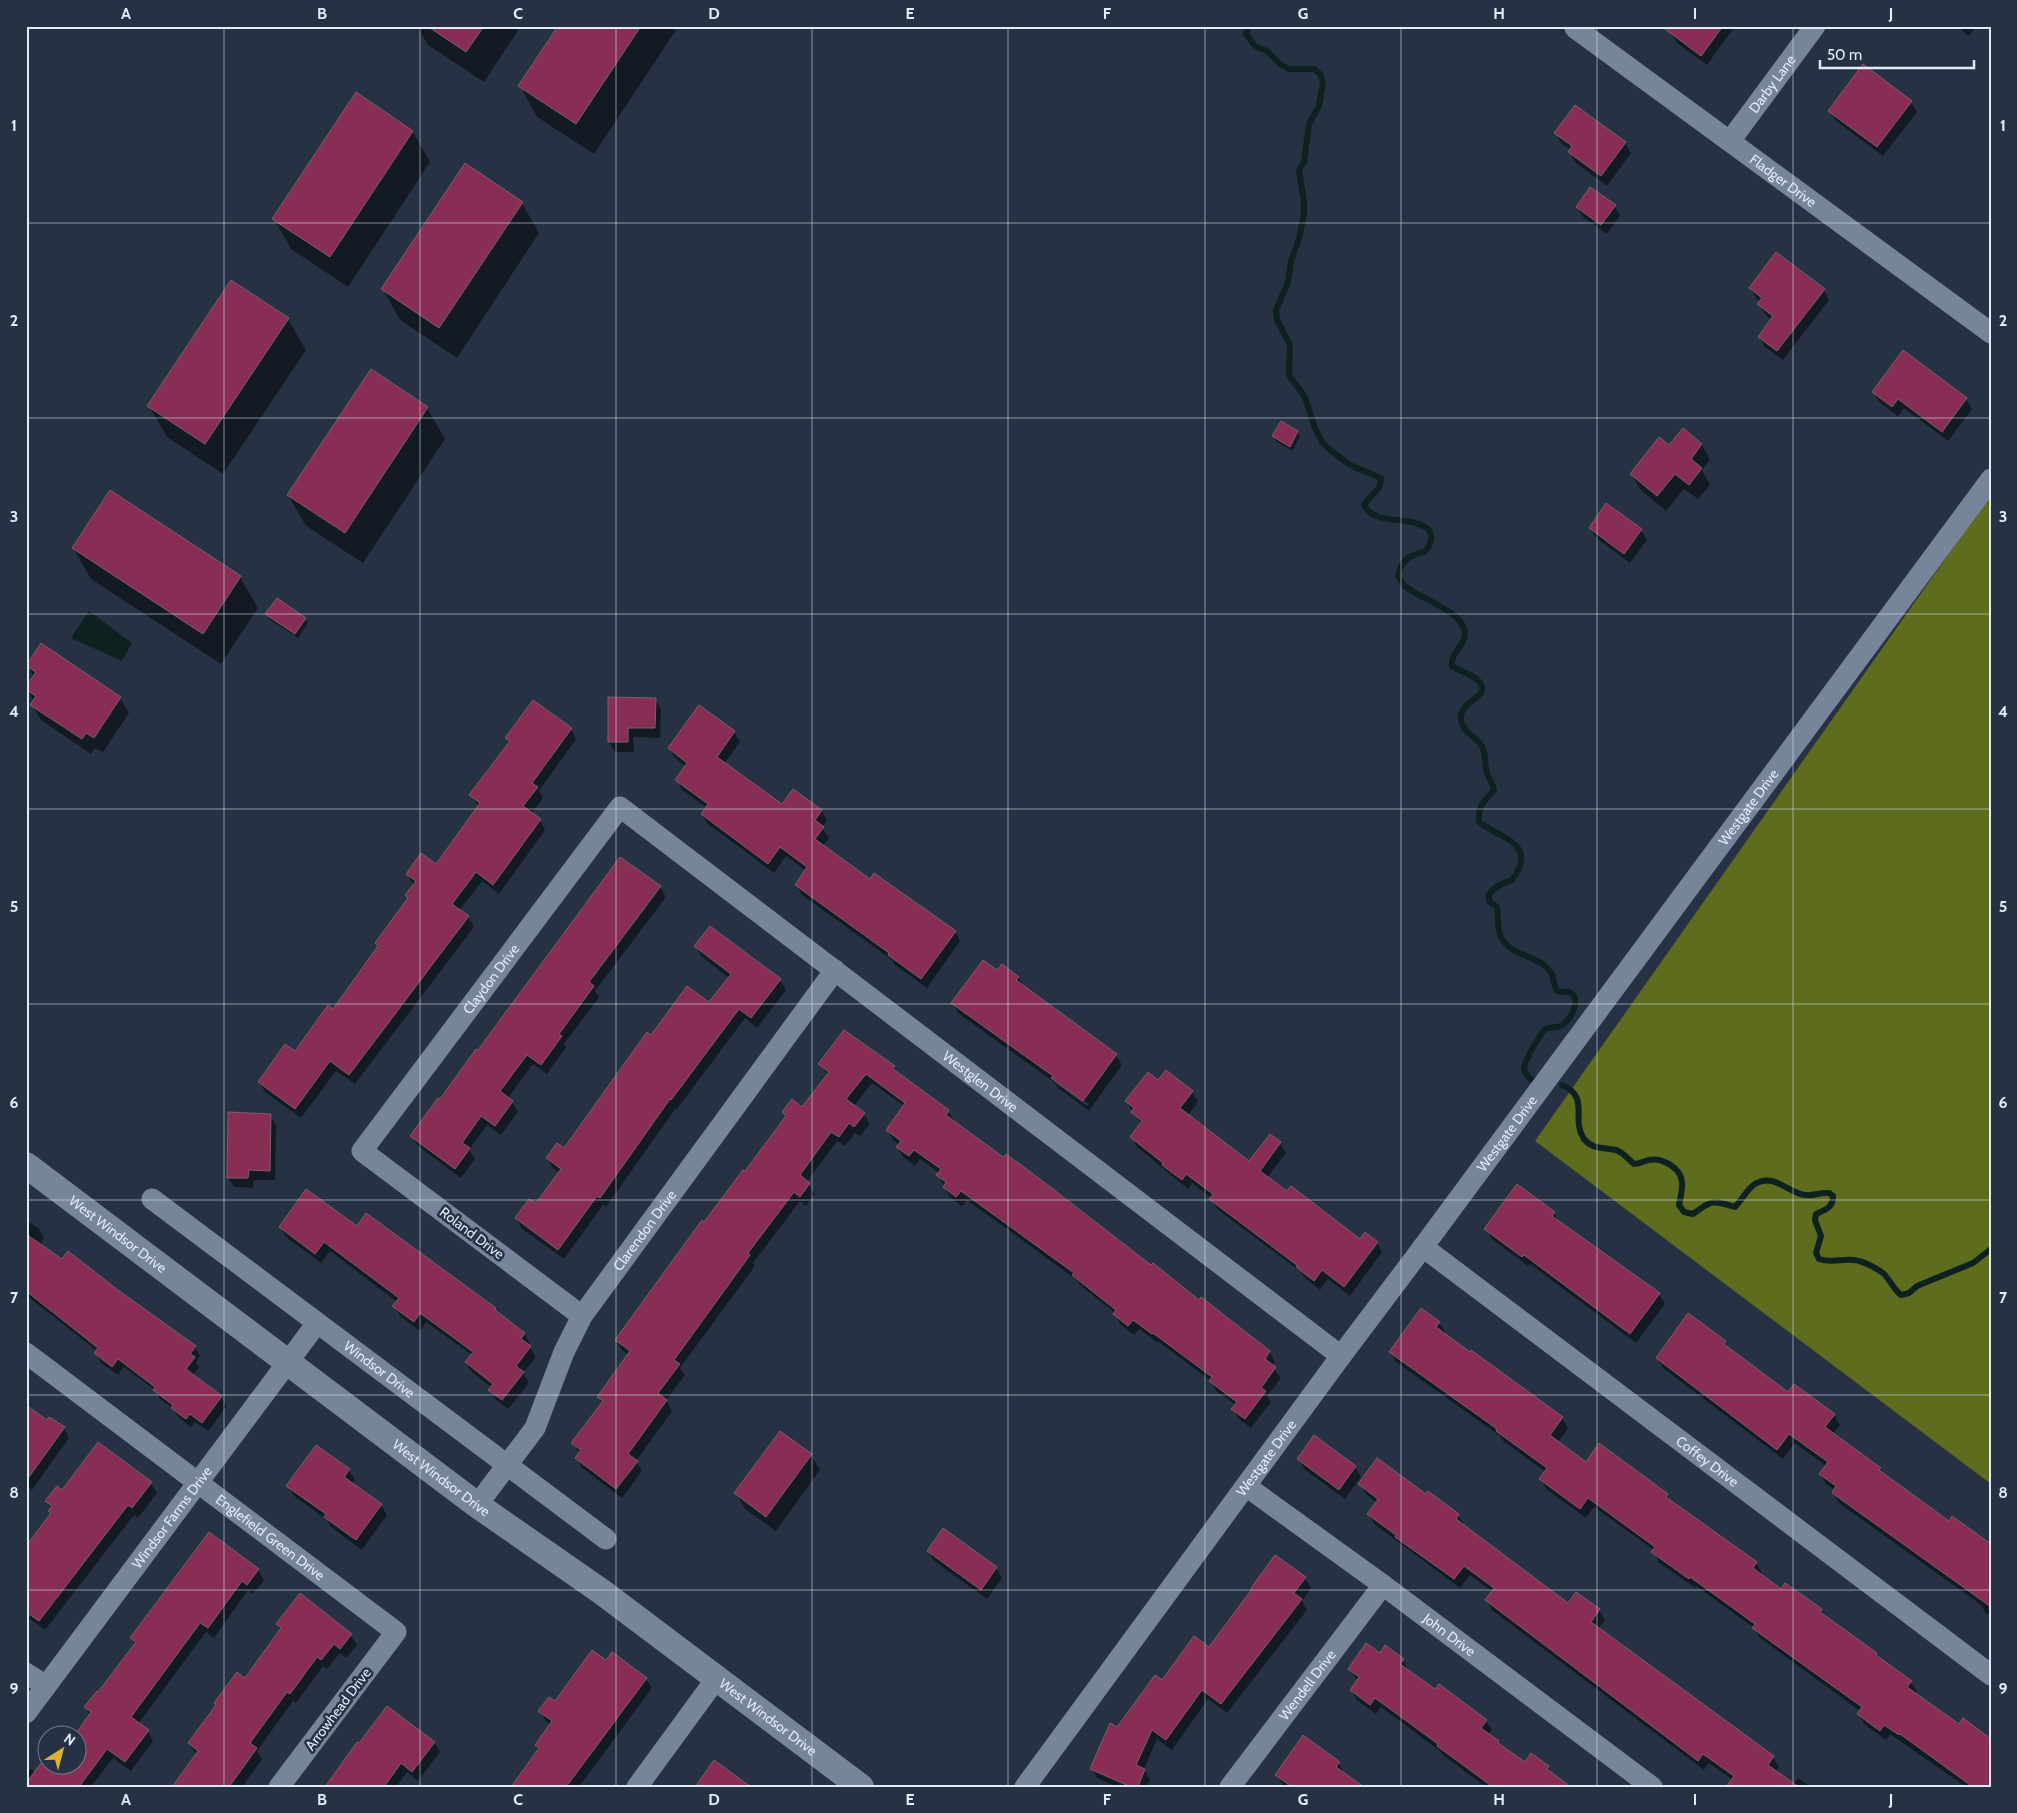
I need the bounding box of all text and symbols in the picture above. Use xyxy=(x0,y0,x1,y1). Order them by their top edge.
text: A xyxy=(121,4,131,23)
text: B xyxy=(317,4,327,23)
text: C xyxy=(513,4,523,23)
text: D xyxy=(708,4,720,23)
text: E xyxy=(905,4,915,23)
text: F xyxy=(1103,4,1112,23)
text: G xyxy=(1298,4,1308,23)
text: H xyxy=(1493,4,1505,23)
text: I xyxy=(1693,4,1697,23)
text: J xyxy=(1888,4,1893,23)
scale bar xyxy=(1820,38,1973,70)
text: 50 m xyxy=(1827,46,1862,64)
street label: Darby Lane xyxy=(1745,51,1800,117)
text: 1 xyxy=(11,116,17,135)
text: 1 xyxy=(2000,116,2006,135)
street label: Fladger Drive xyxy=(1746,150,1820,211)
text: 2 xyxy=(10,311,18,330)
text: 2 xyxy=(1999,311,2007,330)
text: 3 xyxy=(10,507,18,526)
text: 3 xyxy=(1999,507,2007,526)
text: 4 xyxy=(9,702,19,721)
text: 4 xyxy=(1998,702,2008,721)
street label: Westgate Drive xyxy=(1714,765,1782,849)
text: 5 xyxy=(10,897,18,916)
text: 5 xyxy=(1999,897,2007,916)
street label: Claydon Drive xyxy=(459,940,523,1018)
street label: Westglen Drive xyxy=(939,1047,1022,1116)
street label: Westgate Drive xyxy=(1473,1092,1541,1175)
text: 6 xyxy=(10,1093,19,1112)
text: 6 xyxy=(1999,1093,2008,1112)
street label: Clarendon Drive xyxy=(609,1186,680,1274)
street label: West Windsor Drive xyxy=(65,1192,170,1277)
street label: Roland Drive xyxy=(436,1203,508,1263)
text: 7 xyxy=(10,1288,19,1307)
text: 7 xyxy=(1999,1288,2008,1307)
street label: Windsor Drive xyxy=(340,1337,418,1402)
street label: Westgate Drive xyxy=(1232,1416,1300,1500)
street label: Coffey Drive xyxy=(1672,1432,1742,1491)
street label: West Windsor Drive xyxy=(389,1435,494,1520)
street label: Windsor Farms Drive xyxy=(128,1463,216,1572)
text: 8 xyxy=(9,1483,19,1502)
text: 8 xyxy=(1998,1483,2008,1502)
street label: Englefield Green Drive xyxy=(212,1490,329,1584)
street label: John Drive xyxy=(1419,1609,1479,1660)
street label: Wendell Drive xyxy=(1275,1646,1340,1724)
street label: Arrowhead Drive xyxy=(301,1664,375,1754)
street label: West Windsor Drive xyxy=(716,1674,821,1760)
text: 9 xyxy=(10,1679,19,1698)
text: 9 xyxy=(1999,1679,2008,1698)
north arrow xyxy=(38,1726,88,1776)
text: N xyxy=(60,1729,79,1750)
text: A xyxy=(121,1790,131,1809)
text: B xyxy=(317,1790,327,1809)
text: C xyxy=(513,1790,523,1809)
text: D xyxy=(708,1790,720,1809)
text: E xyxy=(905,1790,915,1809)
text: F xyxy=(1103,1790,1112,1809)
text: G xyxy=(1298,1790,1308,1809)
text: H xyxy=(1493,1790,1505,1809)
text: I xyxy=(1693,1790,1697,1809)
text: J xyxy=(1888,1790,1893,1809)

